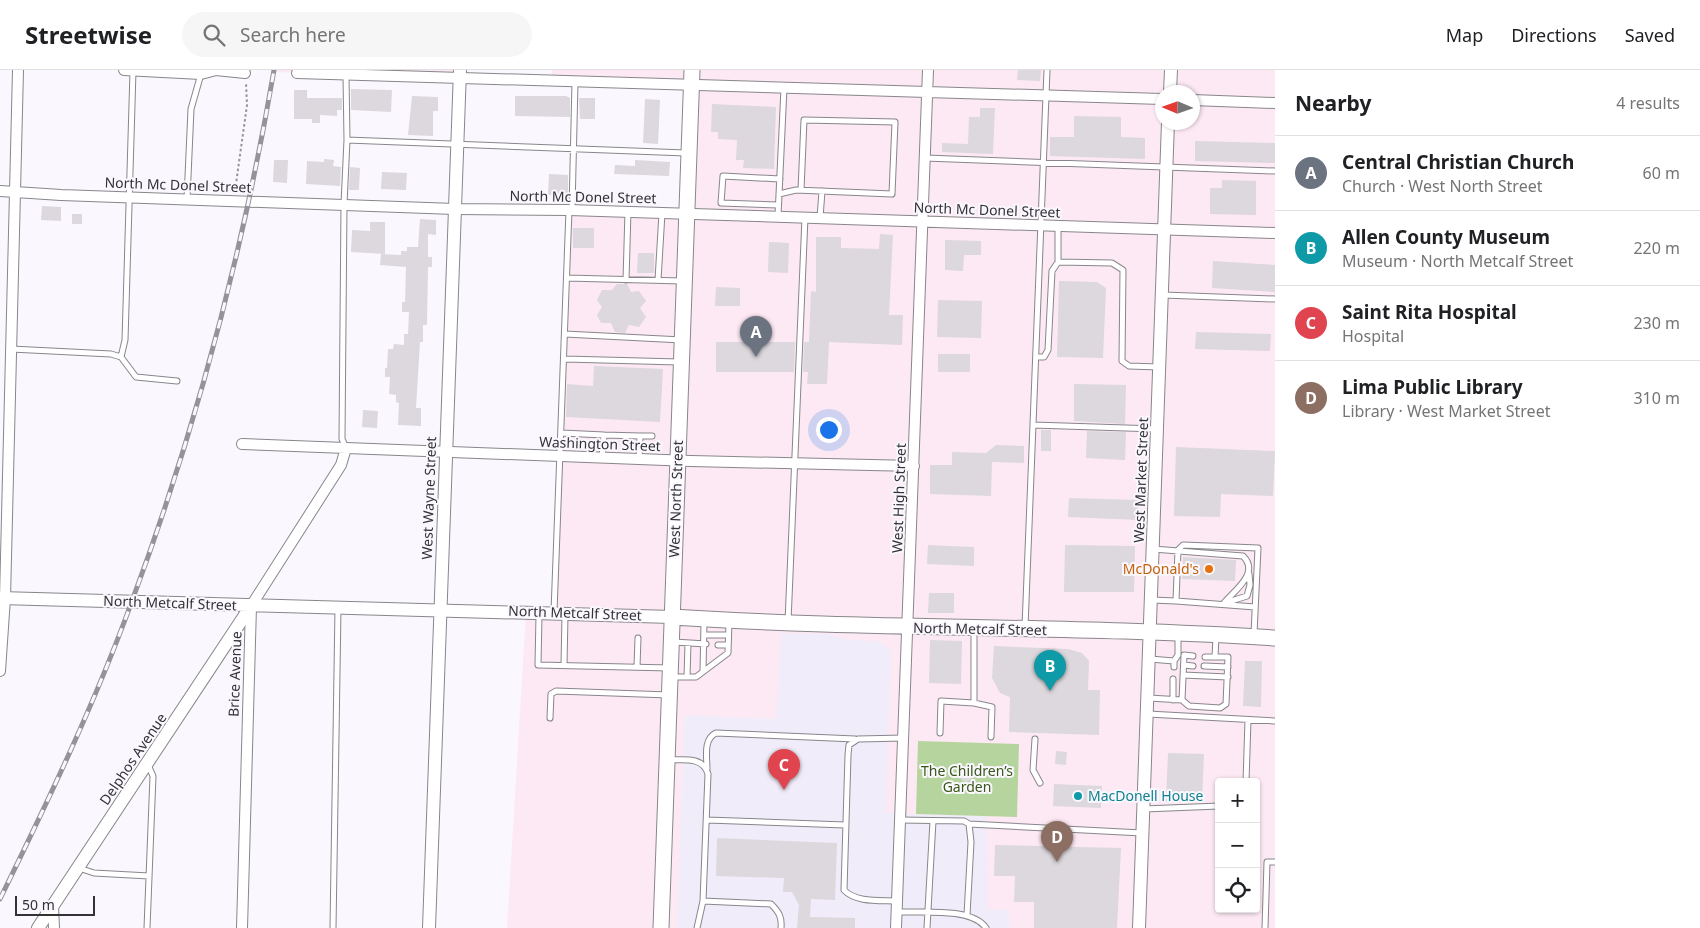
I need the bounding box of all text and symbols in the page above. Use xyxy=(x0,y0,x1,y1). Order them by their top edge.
search box xyxy=(182,12,532,57)
text: Streetwise xyxy=(25,18,152,51)
icon: search xyxy=(200,21,228,49)
text: Search here xyxy=(240,22,346,48)
text: Map xyxy=(1446,23,1483,47)
text: Directions xyxy=(1511,23,1597,47)
text: Saved xyxy=(1625,23,1675,47)
north arrow xyxy=(1155,85,1200,130)
text: Nearby xyxy=(1295,89,1371,117)
text: 4 results xyxy=(1616,92,1680,114)
text: Central Christian Church xyxy=(1342,149,1574,175)
text: A xyxy=(1305,162,1317,184)
text: 60 m xyxy=(1643,162,1680,184)
street label: North Mc Donel Street xyxy=(104,172,252,197)
text: Church · West North Street xyxy=(1342,175,1542,197)
street label: North Mc Donel Street xyxy=(509,186,657,207)
street label: North Mc Donel Street xyxy=(913,197,1061,222)
text: Allen County Museum xyxy=(1342,224,1550,250)
text: B xyxy=(1306,237,1316,259)
text: 220 m xyxy=(1633,237,1680,259)
text: Museum · North Metcalf Street xyxy=(1342,250,1573,272)
text: Saint Rita Hospital xyxy=(1342,299,1517,325)
text: C xyxy=(1306,312,1316,334)
text: 230 m xyxy=(1633,312,1680,334)
pin: A xyxy=(740,316,772,357)
text: Hospital xyxy=(1342,325,1404,347)
text: Lima Public Library xyxy=(1342,374,1523,400)
text: D xyxy=(1305,387,1317,409)
text: 310 m xyxy=(1633,387,1680,409)
text: Library · West Market Street xyxy=(1342,400,1550,422)
your location xyxy=(816,417,842,443)
street label: West Market Street xyxy=(1129,417,1152,543)
street label: Washington Street xyxy=(539,432,661,455)
street label: West Wayne Street xyxy=(417,436,440,560)
street label: West North Street xyxy=(664,440,687,558)
street label: West High Street xyxy=(887,443,910,553)
place label: McDonald's xyxy=(1123,559,1199,578)
marker: McDonald's xyxy=(1203,563,1215,575)
street label: North Metcalf Street xyxy=(103,591,237,614)
street label: North Metcalf Street xyxy=(508,601,642,624)
street label: North Metcalf Street xyxy=(913,618,1047,639)
street label: Brice Avenue xyxy=(224,631,245,717)
pin: B xyxy=(1034,650,1066,691)
street label: Delphos Avenue xyxy=(95,709,170,808)
pin: C xyxy=(768,749,800,790)
park label: The Children’s Garden xyxy=(921,761,1013,796)
map controls xyxy=(1215,778,1260,913)
button: + xyxy=(1215,778,1260,823)
place label: MacDonell House xyxy=(1088,786,1204,805)
marker: MacDonell House xyxy=(1072,790,1084,802)
pin: D xyxy=(1041,821,1073,862)
button: − xyxy=(1215,823,1260,868)
button: locate xyxy=(1215,868,1260,913)
scale bar xyxy=(15,893,95,916)
text: 50 m xyxy=(22,895,55,914)

